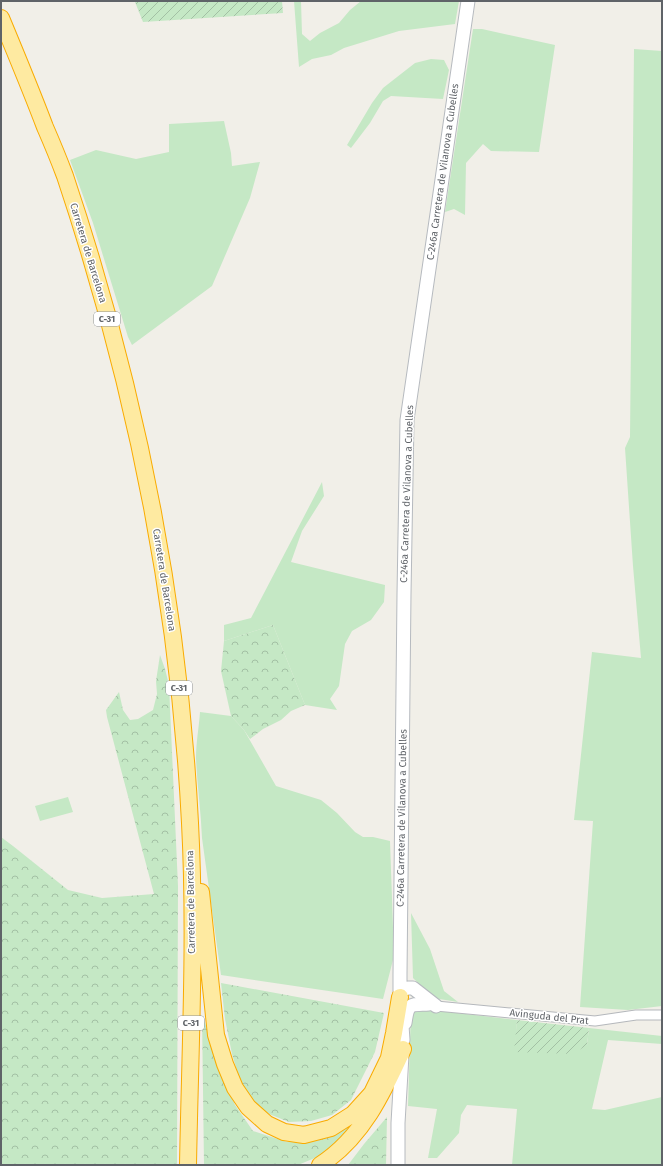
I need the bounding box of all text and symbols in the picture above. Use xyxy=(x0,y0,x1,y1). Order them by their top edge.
street label: C-246a Carretera de Vilanova a Cubelles xyxy=(425,83,461,261)
street label: Carretera de Barcelona xyxy=(67,202,109,304)
road number: C-31 xyxy=(94,312,120,326)
street label: C-246a Carretera de Vilanova a Cubelles xyxy=(398,404,416,583)
street label: Carretera de Barcelona xyxy=(150,528,178,632)
road number: C-31 xyxy=(166,681,192,695)
street label: C-246a Carretera de Vilanova a Cubelles xyxy=(394,729,410,907)
street label: Carretera de Barcelona xyxy=(184,850,198,954)
street label: Avinguda del Prat xyxy=(509,1007,590,1027)
road number: C-31 xyxy=(178,1016,204,1030)

